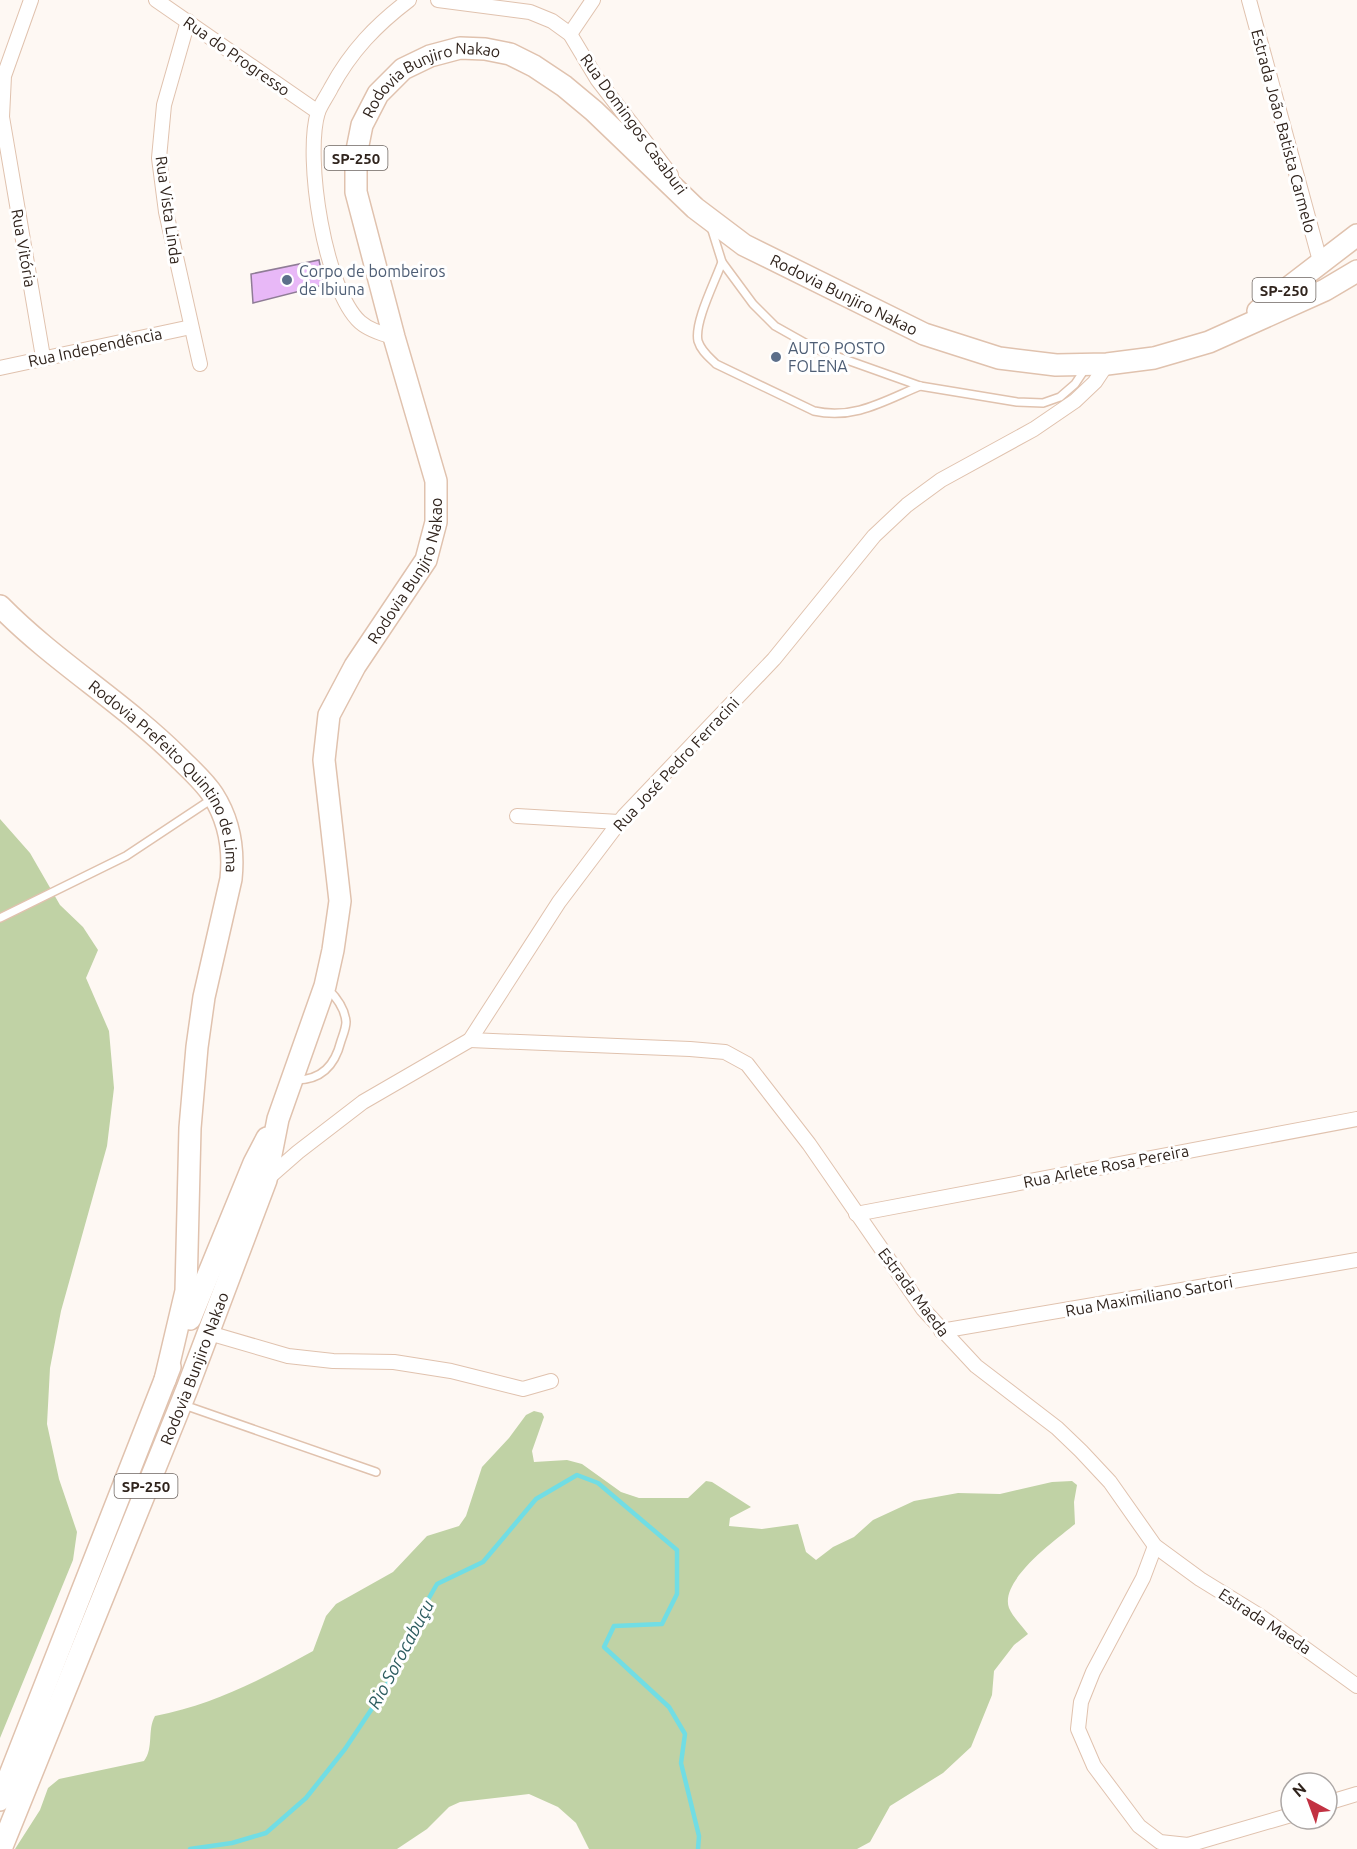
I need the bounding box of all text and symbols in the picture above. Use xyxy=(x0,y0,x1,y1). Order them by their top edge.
street label: Rua do Progresso xyxy=(180,13,294,99)
street label: Estrada João Batista Carmelo xyxy=(1248,27,1320,235)
street label: Rodovia Bunjiro Nakao xyxy=(358,39,502,121)
street label: Rua Domingos Casaburi xyxy=(577,50,691,198)
road number: SP-250 xyxy=(324,146,388,170)
street label: Rua Vista Linda xyxy=(152,155,186,265)
street label: Rua Vitória xyxy=(8,207,40,289)
street label: Rodovia Bunjiro Nakao xyxy=(767,250,921,339)
place label: Corpo de bombeiros de Ibiuna xyxy=(299,262,445,298)
marker: Corpo de bombeiros de Ibiuna xyxy=(280,273,294,287)
road number: SP-250 xyxy=(1252,278,1316,302)
street label: Rua Independência xyxy=(26,324,164,370)
place label: AUTO POSTO FOLENA xyxy=(788,339,885,375)
marker: AUTO POSTO FOLENA xyxy=(769,350,783,364)
street label: Rodovia Bunjiro Nakao xyxy=(364,498,445,647)
street label: Rodovia Prefeito Quintino de Lima xyxy=(85,676,241,873)
street label: Rua José Pedro Ferracini xyxy=(609,693,743,835)
street label: Rua Arlete Rosa Pereira xyxy=(1022,1141,1190,1191)
street label: Estrada Maeda xyxy=(875,1244,953,1340)
street label: Rua Maximiliano Sartori xyxy=(1064,1272,1234,1320)
street label: Rodovia Bunjiro Nakao xyxy=(156,1289,232,1447)
road number: SP-250 xyxy=(114,1474,178,1498)
street label: Estrada Maeda xyxy=(1216,1585,1314,1657)
water label: Rio Sorocabuçu xyxy=(363,1596,437,1712)
north arrow xyxy=(1279,1771,1339,1831)
text: N xyxy=(1289,1779,1310,1800)

